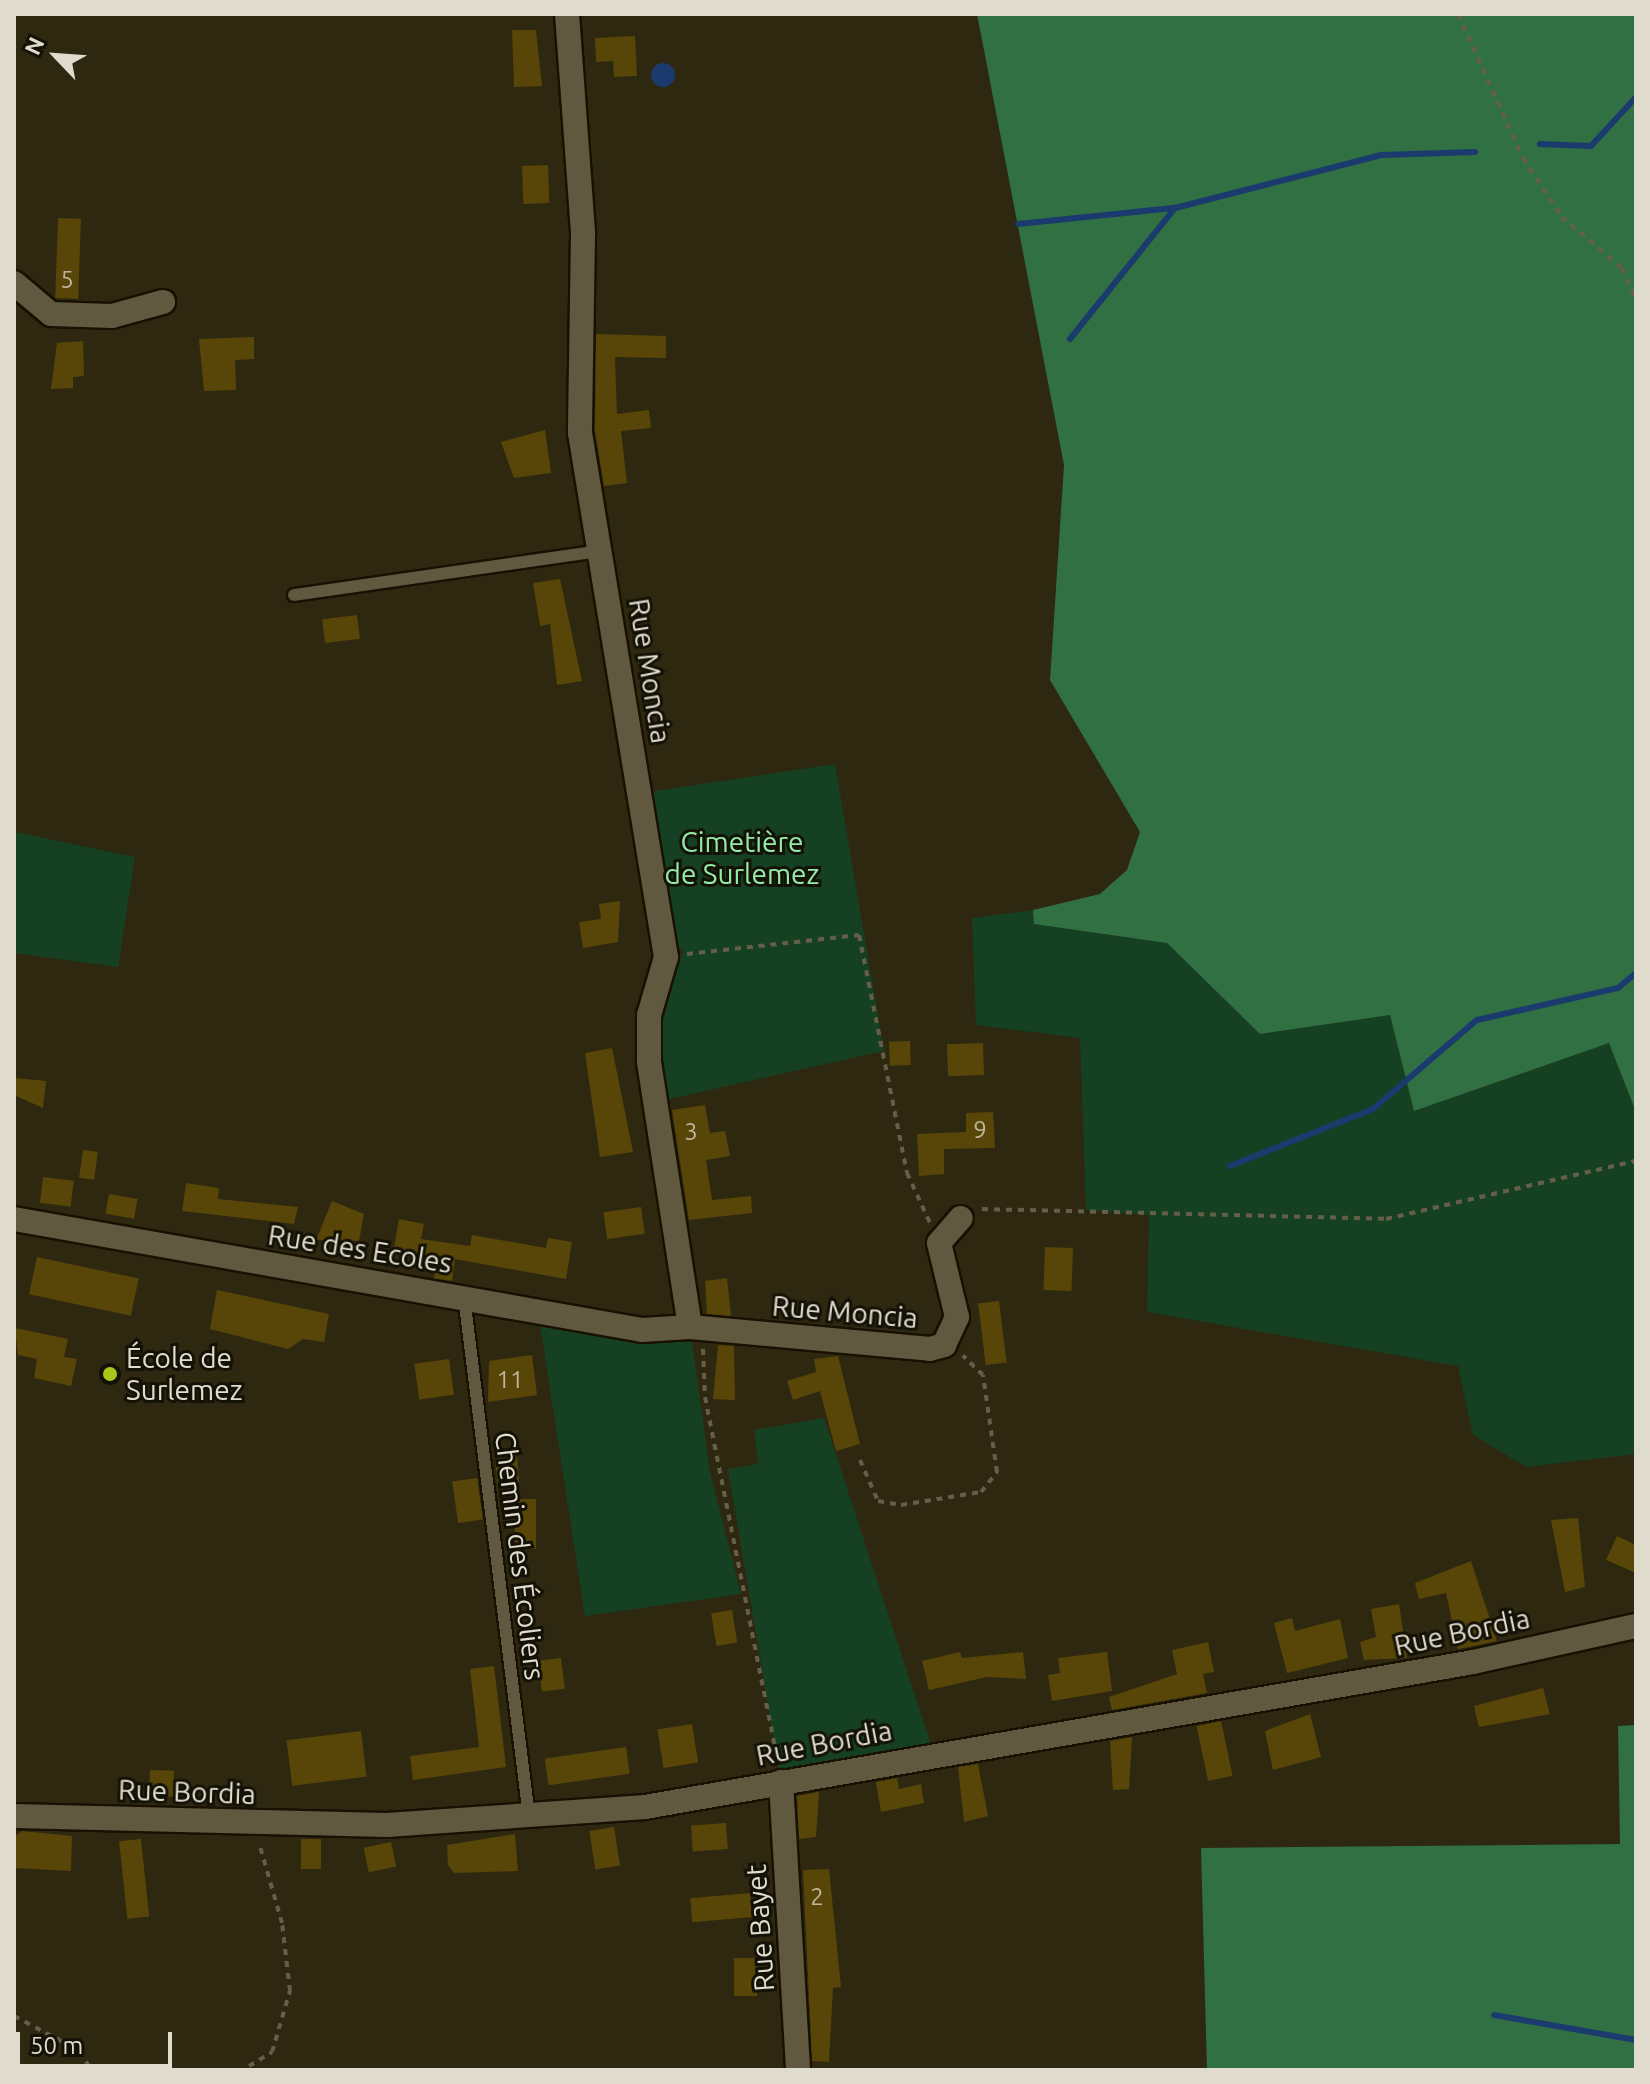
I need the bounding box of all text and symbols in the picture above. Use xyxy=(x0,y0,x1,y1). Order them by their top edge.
north arrow xyxy=(16,16,96,96)
text: N xyxy=(19,33,49,58)
house number: 5 xyxy=(60,266,74,294)
street label: Rue Moncia xyxy=(622,596,678,746)
park label: Cimetière de Surlemez xyxy=(665,825,819,891)
house number: 9 xyxy=(973,1116,987,1144)
house number: 3 xyxy=(684,1118,698,1146)
street label: Rue des Ecoles xyxy=(266,1218,454,1280)
street label: Rue Moncia xyxy=(771,1289,919,1335)
place label: École de Surlemez xyxy=(126,1341,243,1407)
marker: École de Surlemez xyxy=(101,1365,119,1383)
house number: 11 xyxy=(496,1366,524,1394)
street label: Chemin des Écoliers xyxy=(488,1430,552,1682)
street label: Rue Bordia xyxy=(1391,1601,1533,1663)
street label: Rue Bordia xyxy=(753,1713,895,1773)
street label: Rue Bordia xyxy=(118,1773,256,1811)
street label: Rue Bayet xyxy=(739,1863,781,1993)
house number: 2 xyxy=(810,1883,824,1911)
scale bar xyxy=(20,2016,176,2066)
text: 50 m xyxy=(30,2032,83,2059)

